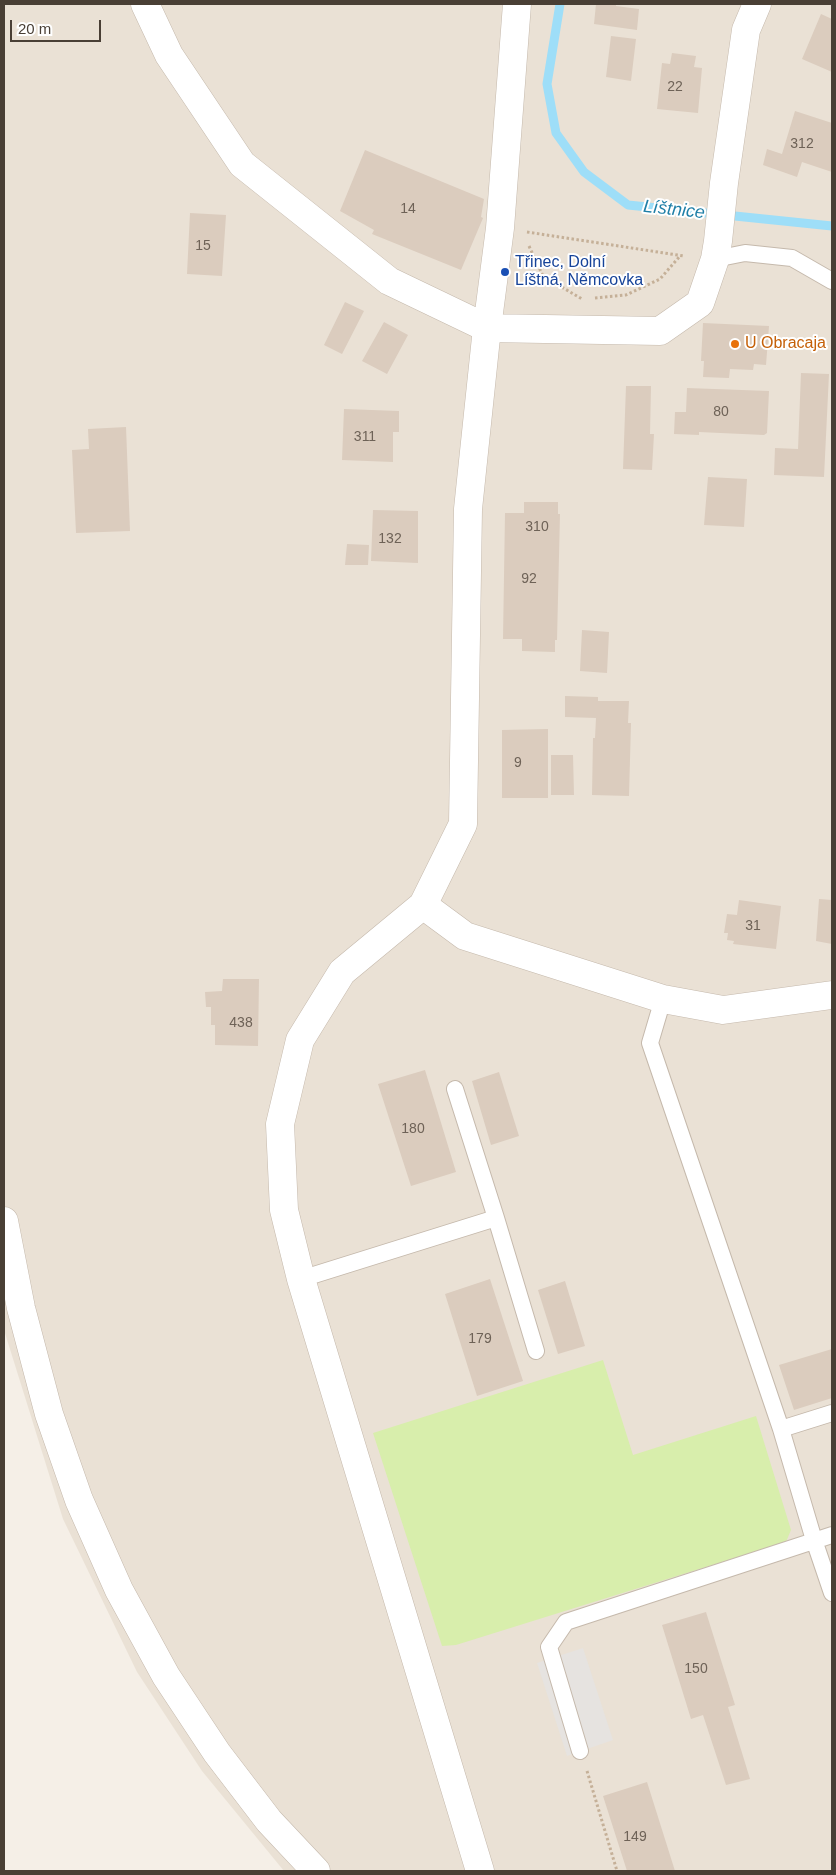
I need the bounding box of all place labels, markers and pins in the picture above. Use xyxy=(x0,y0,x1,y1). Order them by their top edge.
place label: Třinec, Dolní Líštná, Němcovka xyxy=(515,253,643,291)
marker: Třinec, Dolní Líštná, Němcovka xyxy=(499,266,511,278)
place label: U Obracaja xyxy=(745,334,826,354)
marker: U Obracaja xyxy=(729,338,741,350)

